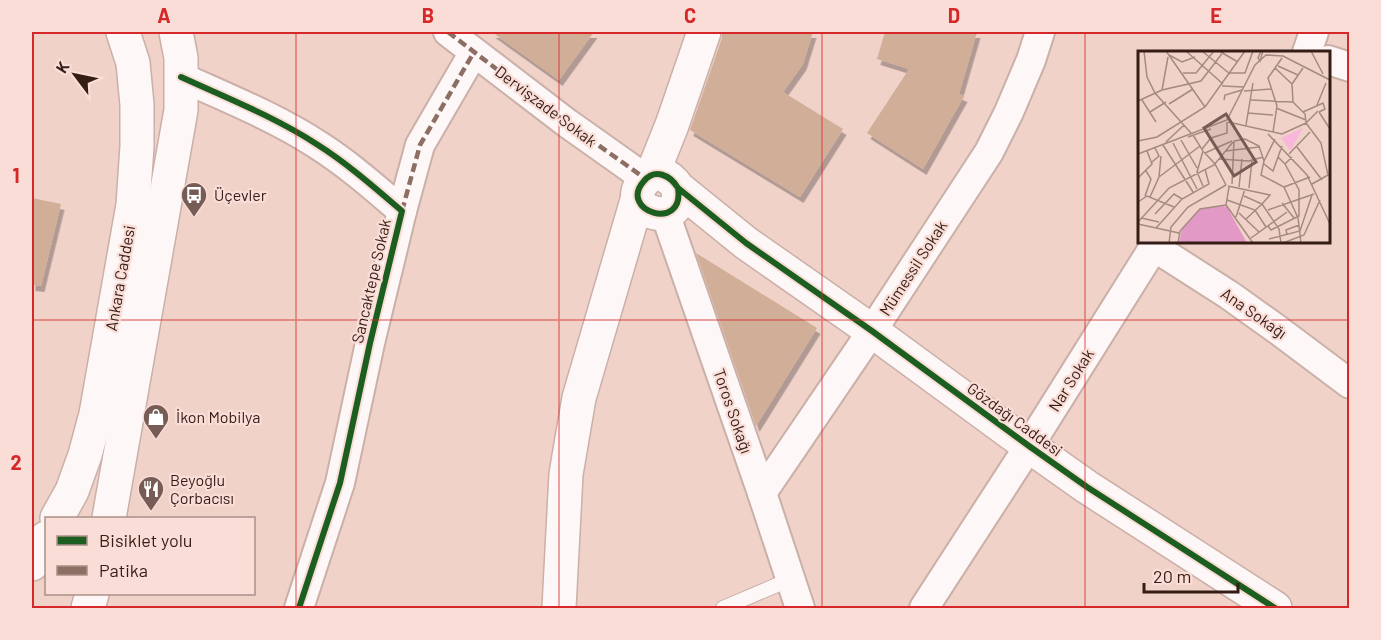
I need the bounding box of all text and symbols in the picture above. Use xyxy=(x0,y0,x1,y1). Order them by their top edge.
text: A xyxy=(157,3,171,27)
text: B xyxy=(422,3,434,27)
text: C xyxy=(684,3,696,27)
text: D xyxy=(948,3,960,27)
text: E xyxy=(1210,3,1222,27)
north arrow xyxy=(45,45,105,105)
inset map xyxy=(1138,51,1330,243)
text: K xyxy=(51,57,73,76)
street label: Dervişzade Sokak xyxy=(492,61,601,150)
text: 1 xyxy=(12,163,20,187)
bus stop icon: Üçevler xyxy=(179,180,209,218)
place label: Üçevler xyxy=(214,185,267,204)
street label: Sancaktepe Sokak xyxy=(347,217,394,345)
street label: Mümessil Sokak xyxy=(875,217,950,319)
street label: Ankara Caddesi xyxy=(101,224,138,332)
street label: Ana Sokağı xyxy=(1218,283,1291,342)
street label: Nar Sokak xyxy=(1044,345,1097,415)
street label: Toros Sokağı xyxy=(710,366,757,456)
street label: Gözdağı Caddesi xyxy=(964,378,1067,459)
shop icon: İkon Mobilya xyxy=(141,402,171,440)
place label: İkon Mobilya xyxy=(176,407,260,426)
text: 2 xyxy=(10,450,22,474)
place label: Beyoğlu Çorbacısı xyxy=(170,470,234,507)
restaurant icon: Beyoğlu Çorbacısı xyxy=(136,474,166,512)
legend xyxy=(45,517,255,595)
text: Bisiklet yolu xyxy=(99,529,193,551)
scale bar xyxy=(1144,556,1238,594)
text: Patika xyxy=(99,559,148,581)
text: 20 m xyxy=(1153,565,1191,587)

